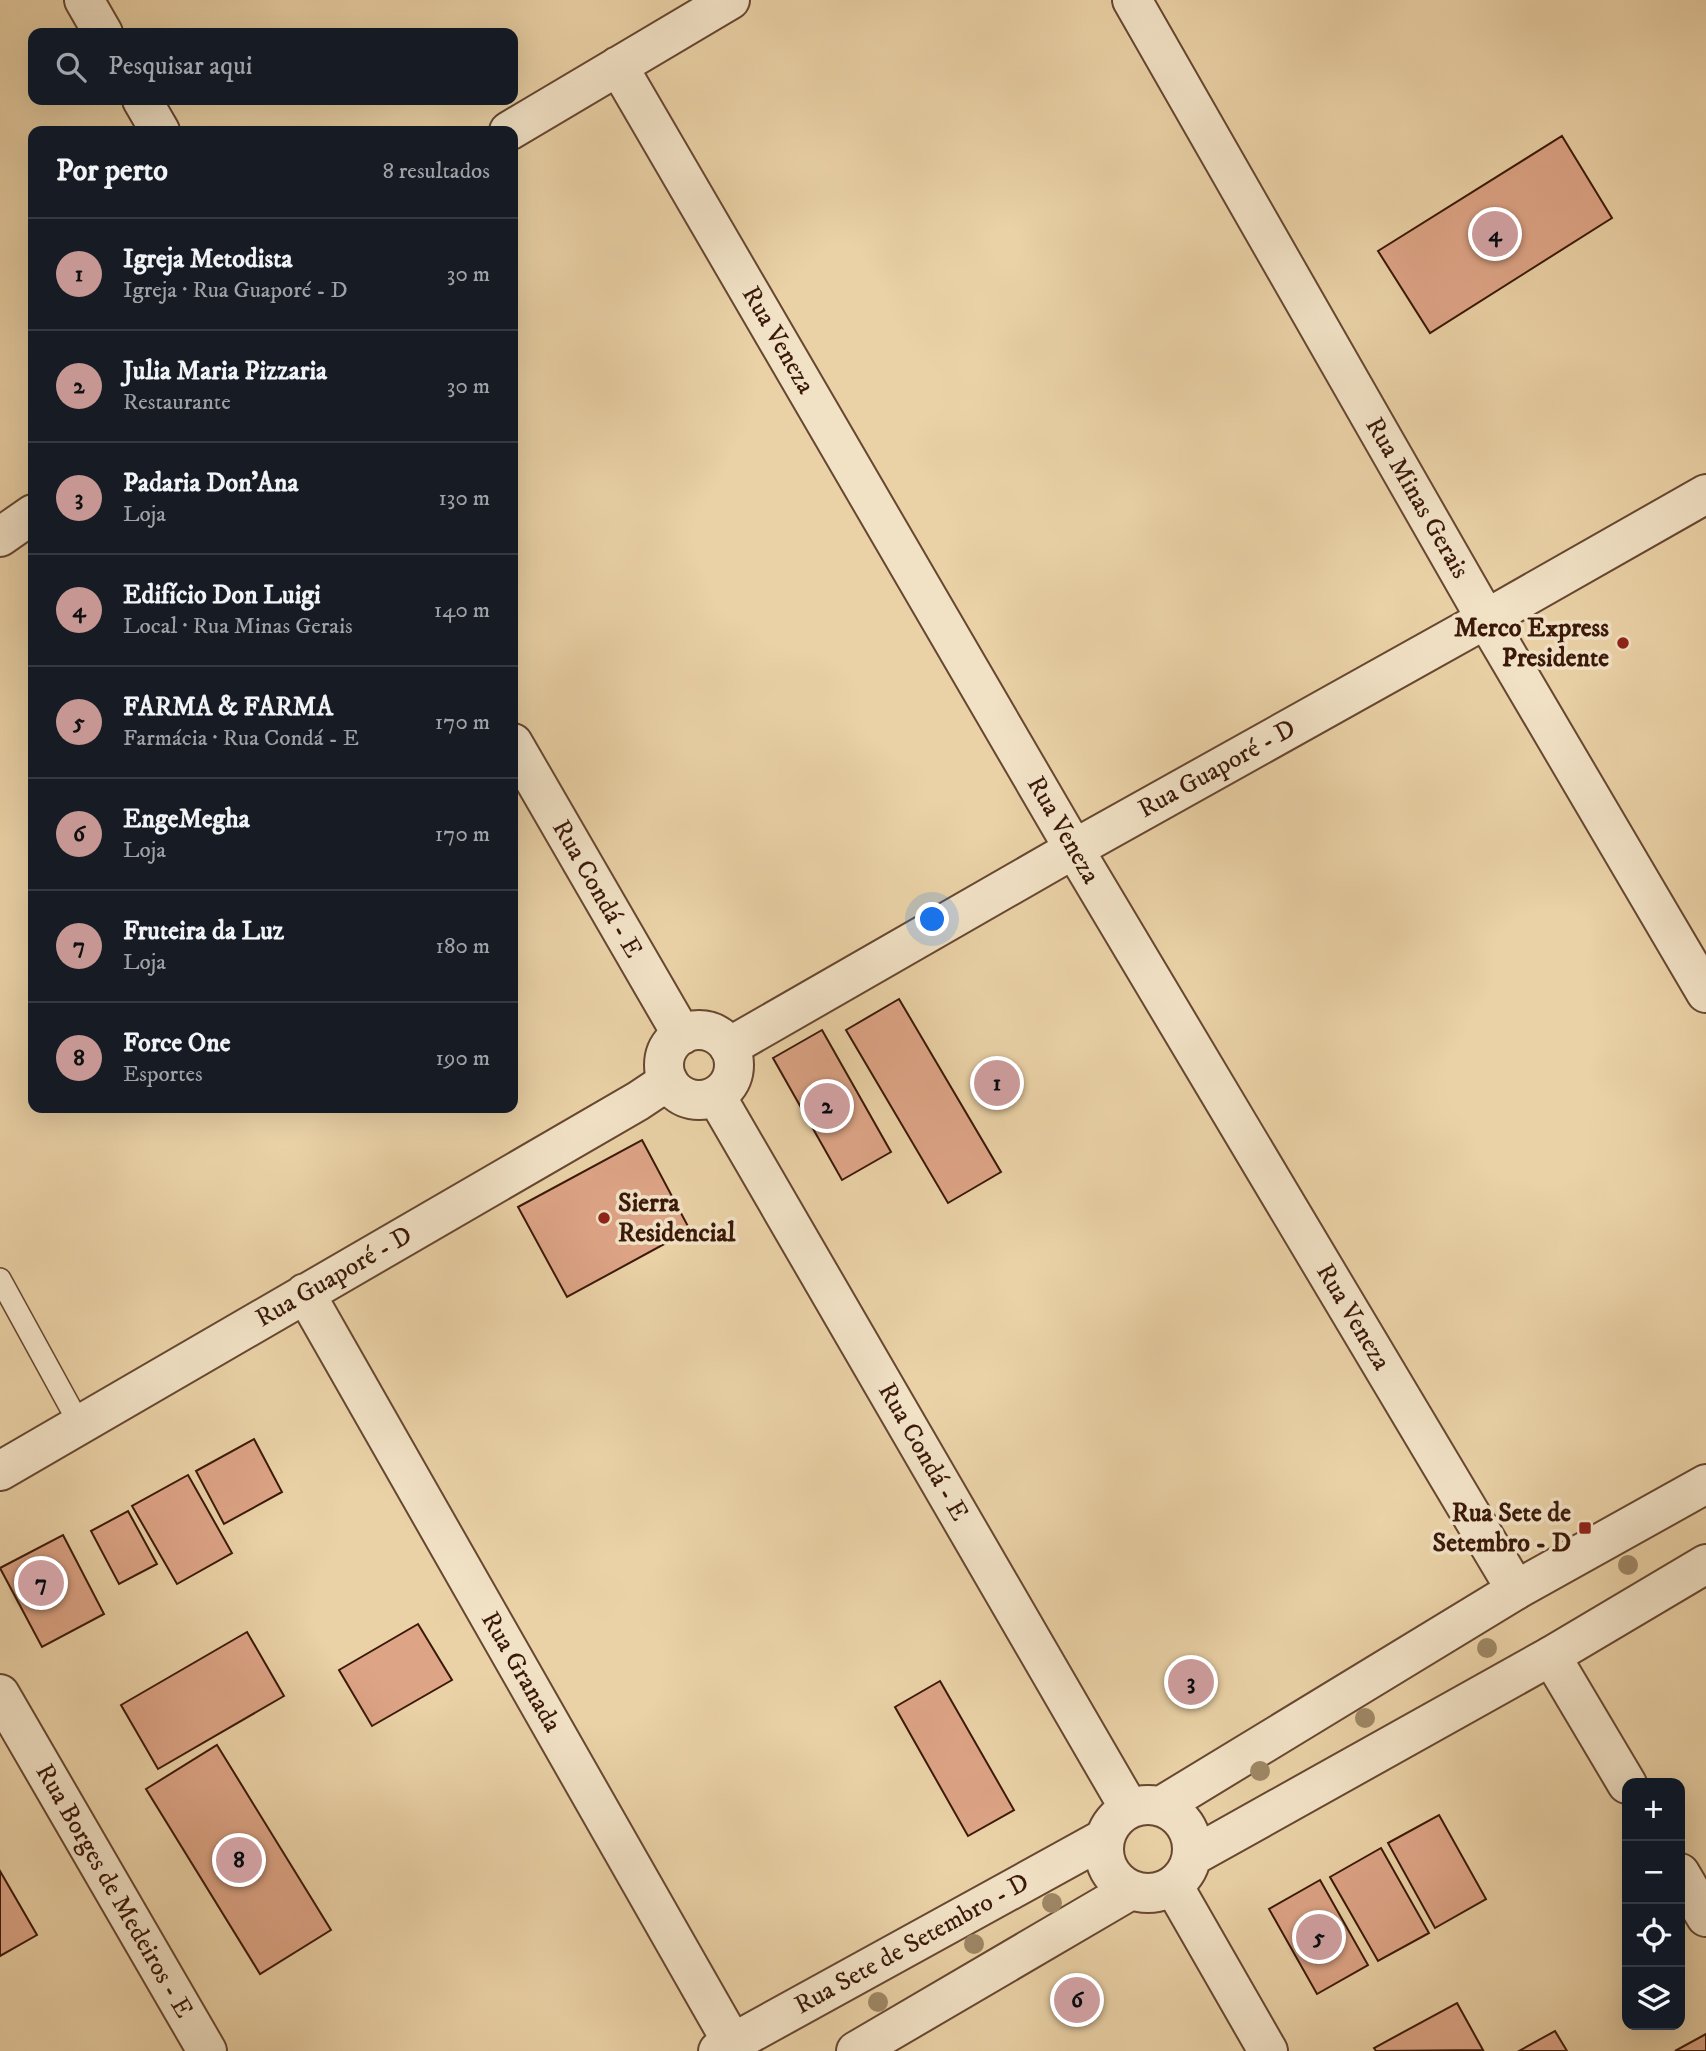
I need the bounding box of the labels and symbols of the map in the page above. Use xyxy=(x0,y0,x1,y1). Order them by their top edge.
pin: 4 xyxy=(1472,208,1518,260)
street label: Rua Veneza xyxy=(734,280,822,400)
street label: Rua Minas Gerais xyxy=(1357,411,1477,585)
place label: Merco Express Presidente xyxy=(1454,612,1609,675)
marker: Merco Express Presidente xyxy=(1615,635,1631,651)
street label: Rua Guaporé - D xyxy=(1132,712,1302,826)
street label: Rua Veneza xyxy=(1019,770,1107,890)
street label: Rua Condá - E xyxy=(544,814,650,964)
your location xyxy=(915,902,949,936)
pin: 1 xyxy=(974,1057,1020,1109)
pin: 2 xyxy=(804,1080,850,1132)
place label: Sierra Residencial xyxy=(618,1187,736,1250)
marker: Sierra Residencial xyxy=(596,1210,612,1226)
street label: Rua Guaporé - D xyxy=(250,1219,418,1335)
street label: Rua Veneza xyxy=(1308,1258,1398,1376)
street label: Rua Condá - E xyxy=(870,1377,976,1527)
place label: Rua Sete de Setembro - D xyxy=(1433,1497,1571,1560)
marker: Rua Sete de Setembro - D xyxy=(1577,1520,1593,1536)
pin: 7 xyxy=(18,1557,64,1609)
street label: Rua Granada xyxy=(473,1606,569,1738)
pin: 3 xyxy=(1168,1656,1214,1708)
street label: Rua Borges de Medeiros - E xyxy=(28,1758,200,2024)
pin: 8 xyxy=(216,1834,262,1886)
street label: Rua Sete de Setembro - D xyxy=(789,1866,1035,2022)
pin: 5 xyxy=(1296,1911,1342,1963)
pin: 6 xyxy=(1054,1974,1100,2026)

